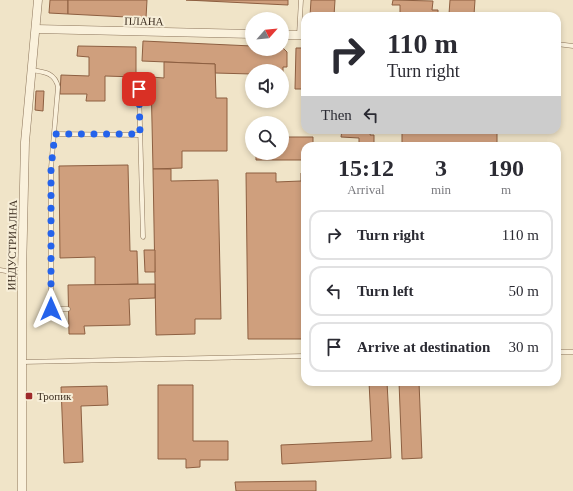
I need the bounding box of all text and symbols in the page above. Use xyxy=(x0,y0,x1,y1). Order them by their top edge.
north arrow xyxy=(245,12,289,56)
map controls xyxy=(245,12,289,160)
street label: ПЛАНА xyxy=(124,15,164,27)
icon: right xyxy=(321,28,373,80)
text: 110 m xyxy=(387,28,458,59)
text: Turn right xyxy=(387,61,460,81)
button: sound xyxy=(245,64,289,108)
pin xyxy=(122,72,156,106)
icon: arrive xyxy=(128,78,150,100)
icon: left xyxy=(360,104,382,126)
text: Then xyxy=(321,107,352,123)
button: search xyxy=(245,116,289,160)
text: 15:12 xyxy=(338,155,394,181)
text: 3 xyxy=(435,155,447,181)
text: 190 xyxy=(488,155,524,181)
text: Arrival xyxy=(347,182,385,197)
text: min xyxy=(431,182,451,197)
text: m xyxy=(501,182,511,197)
street label: ИНДУСТРИАЛНА xyxy=(5,199,19,290)
icon: right xyxy=(323,224,345,246)
text: Turn right xyxy=(357,227,424,243)
text: 110 m xyxy=(502,227,539,243)
icon: left xyxy=(323,280,345,302)
text: Turn left xyxy=(357,283,414,299)
text: 50 m xyxy=(509,283,539,299)
position arrow xyxy=(30,288,72,330)
icon: arrive xyxy=(323,336,345,358)
text: Arrive at destination xyxy=(357,339,490,355)
text: 30 m xyxy=(509,339,539,355)
place label: Тропик xyxy=(37,390,72,402)
marker: Тропик xyxy=(24,391,34,401)

